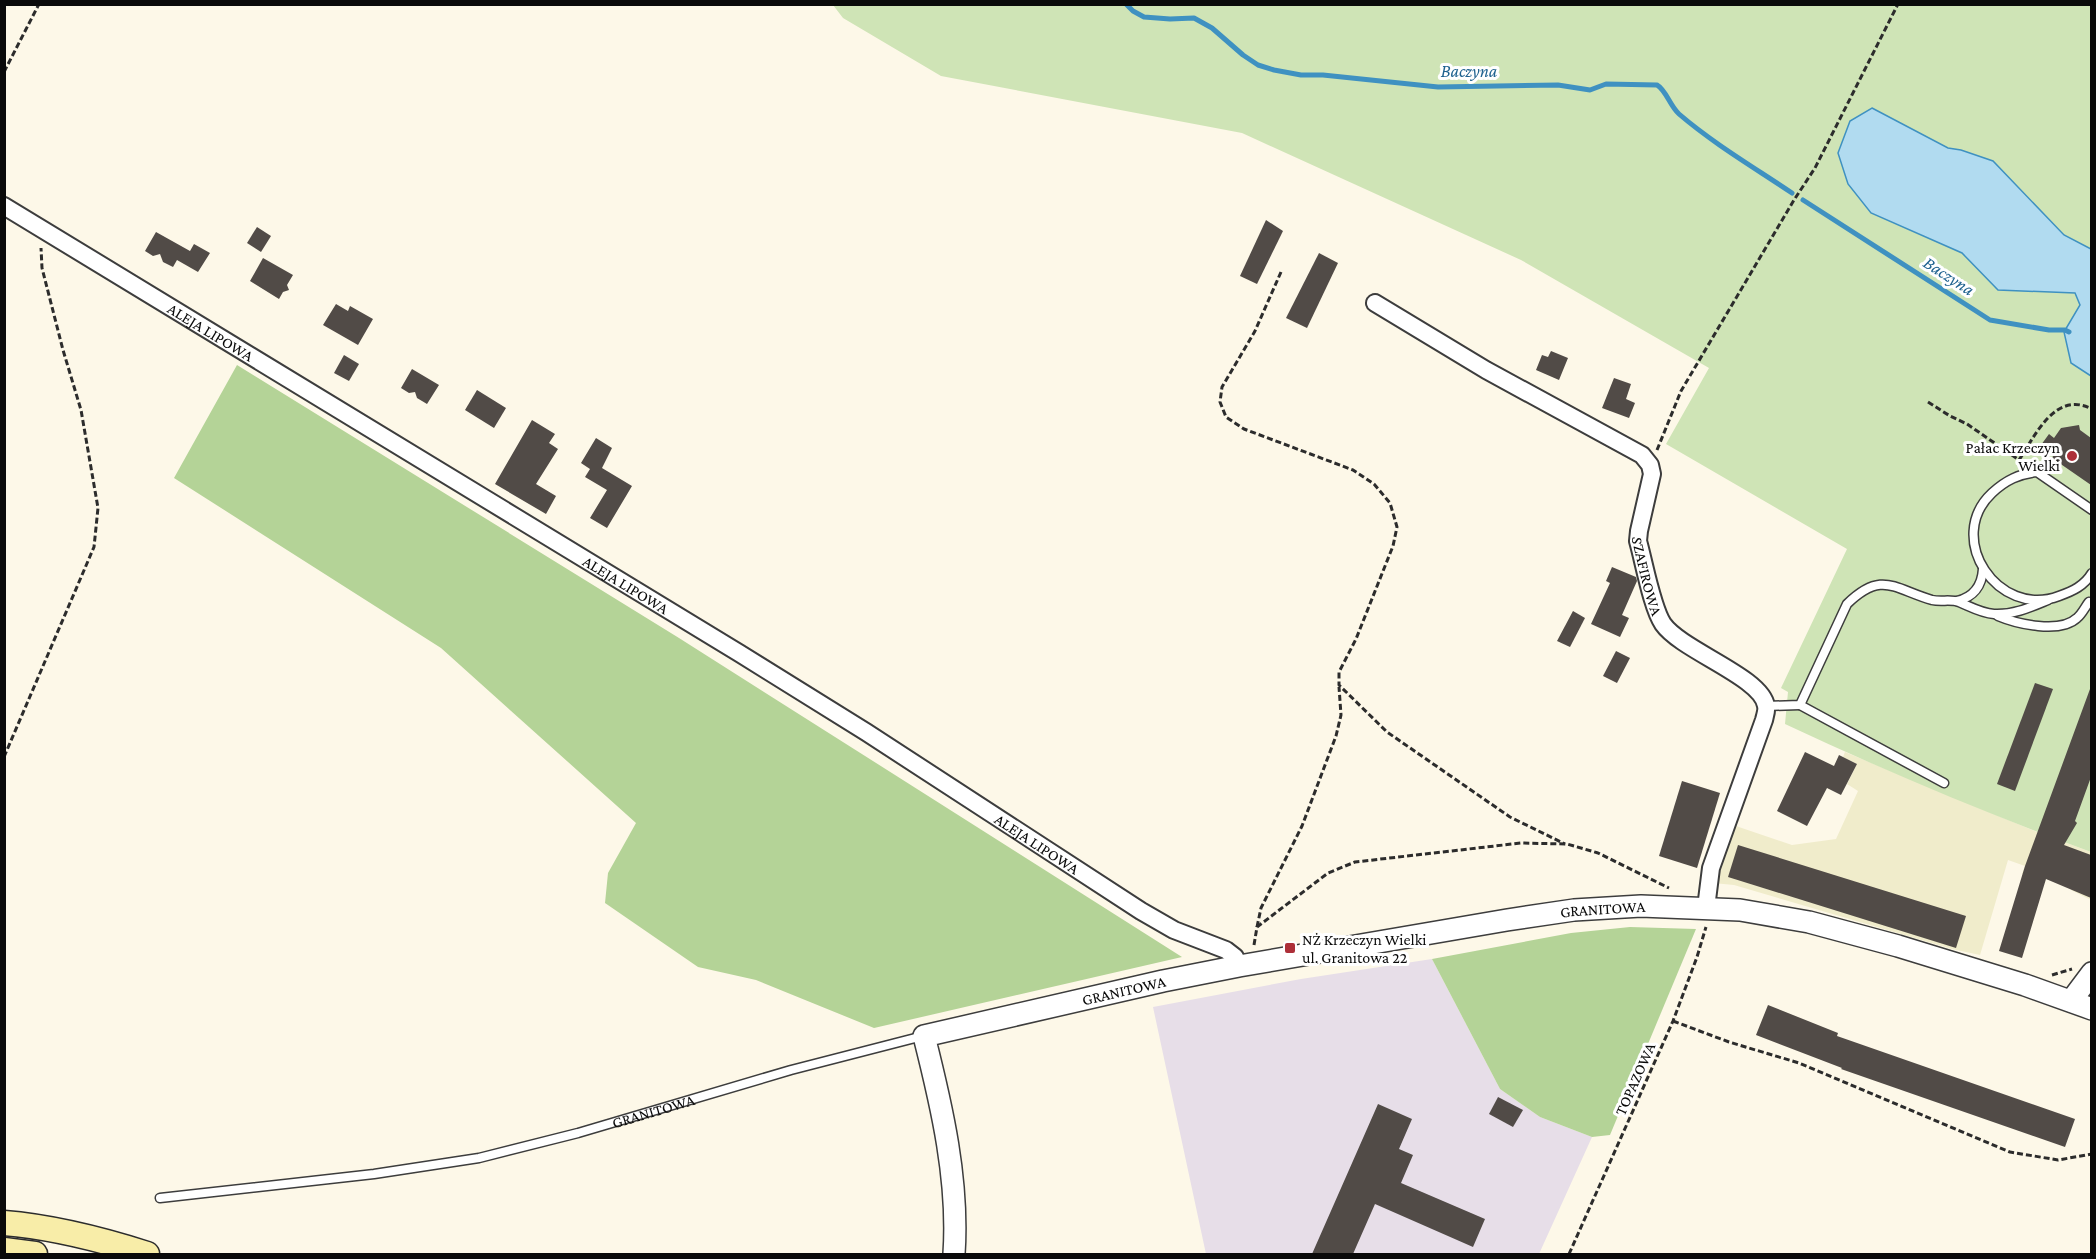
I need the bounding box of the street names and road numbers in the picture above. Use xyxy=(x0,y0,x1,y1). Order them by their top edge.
street label: ALEJA LIPOWA xyxy=(165,299,257,365)
street label: SZAFIROWA xyxy=(1629,536,1666,618)
street label: ALEJA LIPOWA xyxy=(580,552,673,617)
street label: ALEJA LIPOWA xyxy=(992,810,1083,878)
street label: GRANITOWA xyxy=(1559,897,1647,920)
street label: GRANITOWA xyxy=(1080,972,1168,1008)
street label: TOPAZOWA xyxy=(1611,1039,1659,1118)
street label: GRANITOWA xyxy=(610,1090,697,1131)

